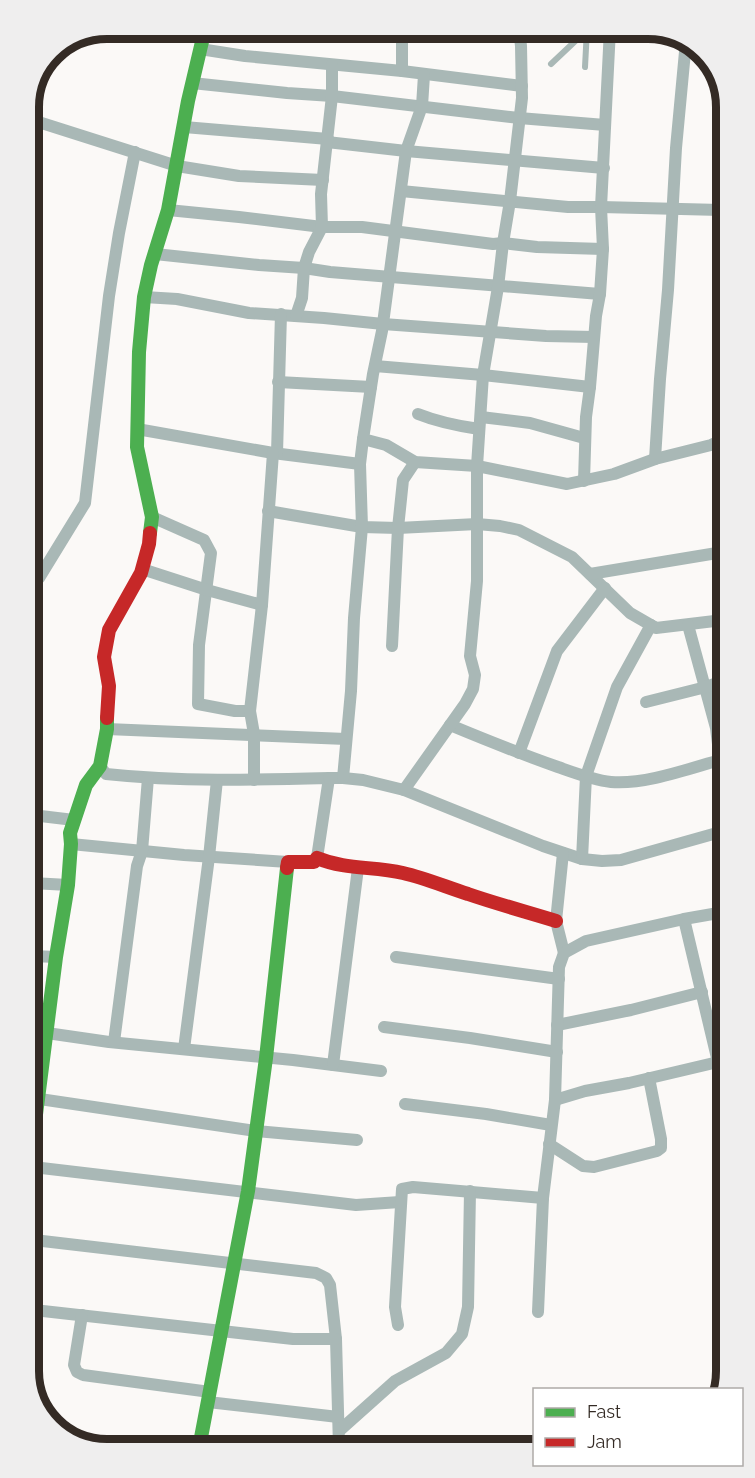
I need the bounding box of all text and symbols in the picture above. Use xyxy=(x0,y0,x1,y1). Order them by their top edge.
legend xyxy=(533,1388,743,1466)
text: Fast xyxy=(587,1401,621,1422)
text: Jam xyxy=(587,1431,622,1452)

